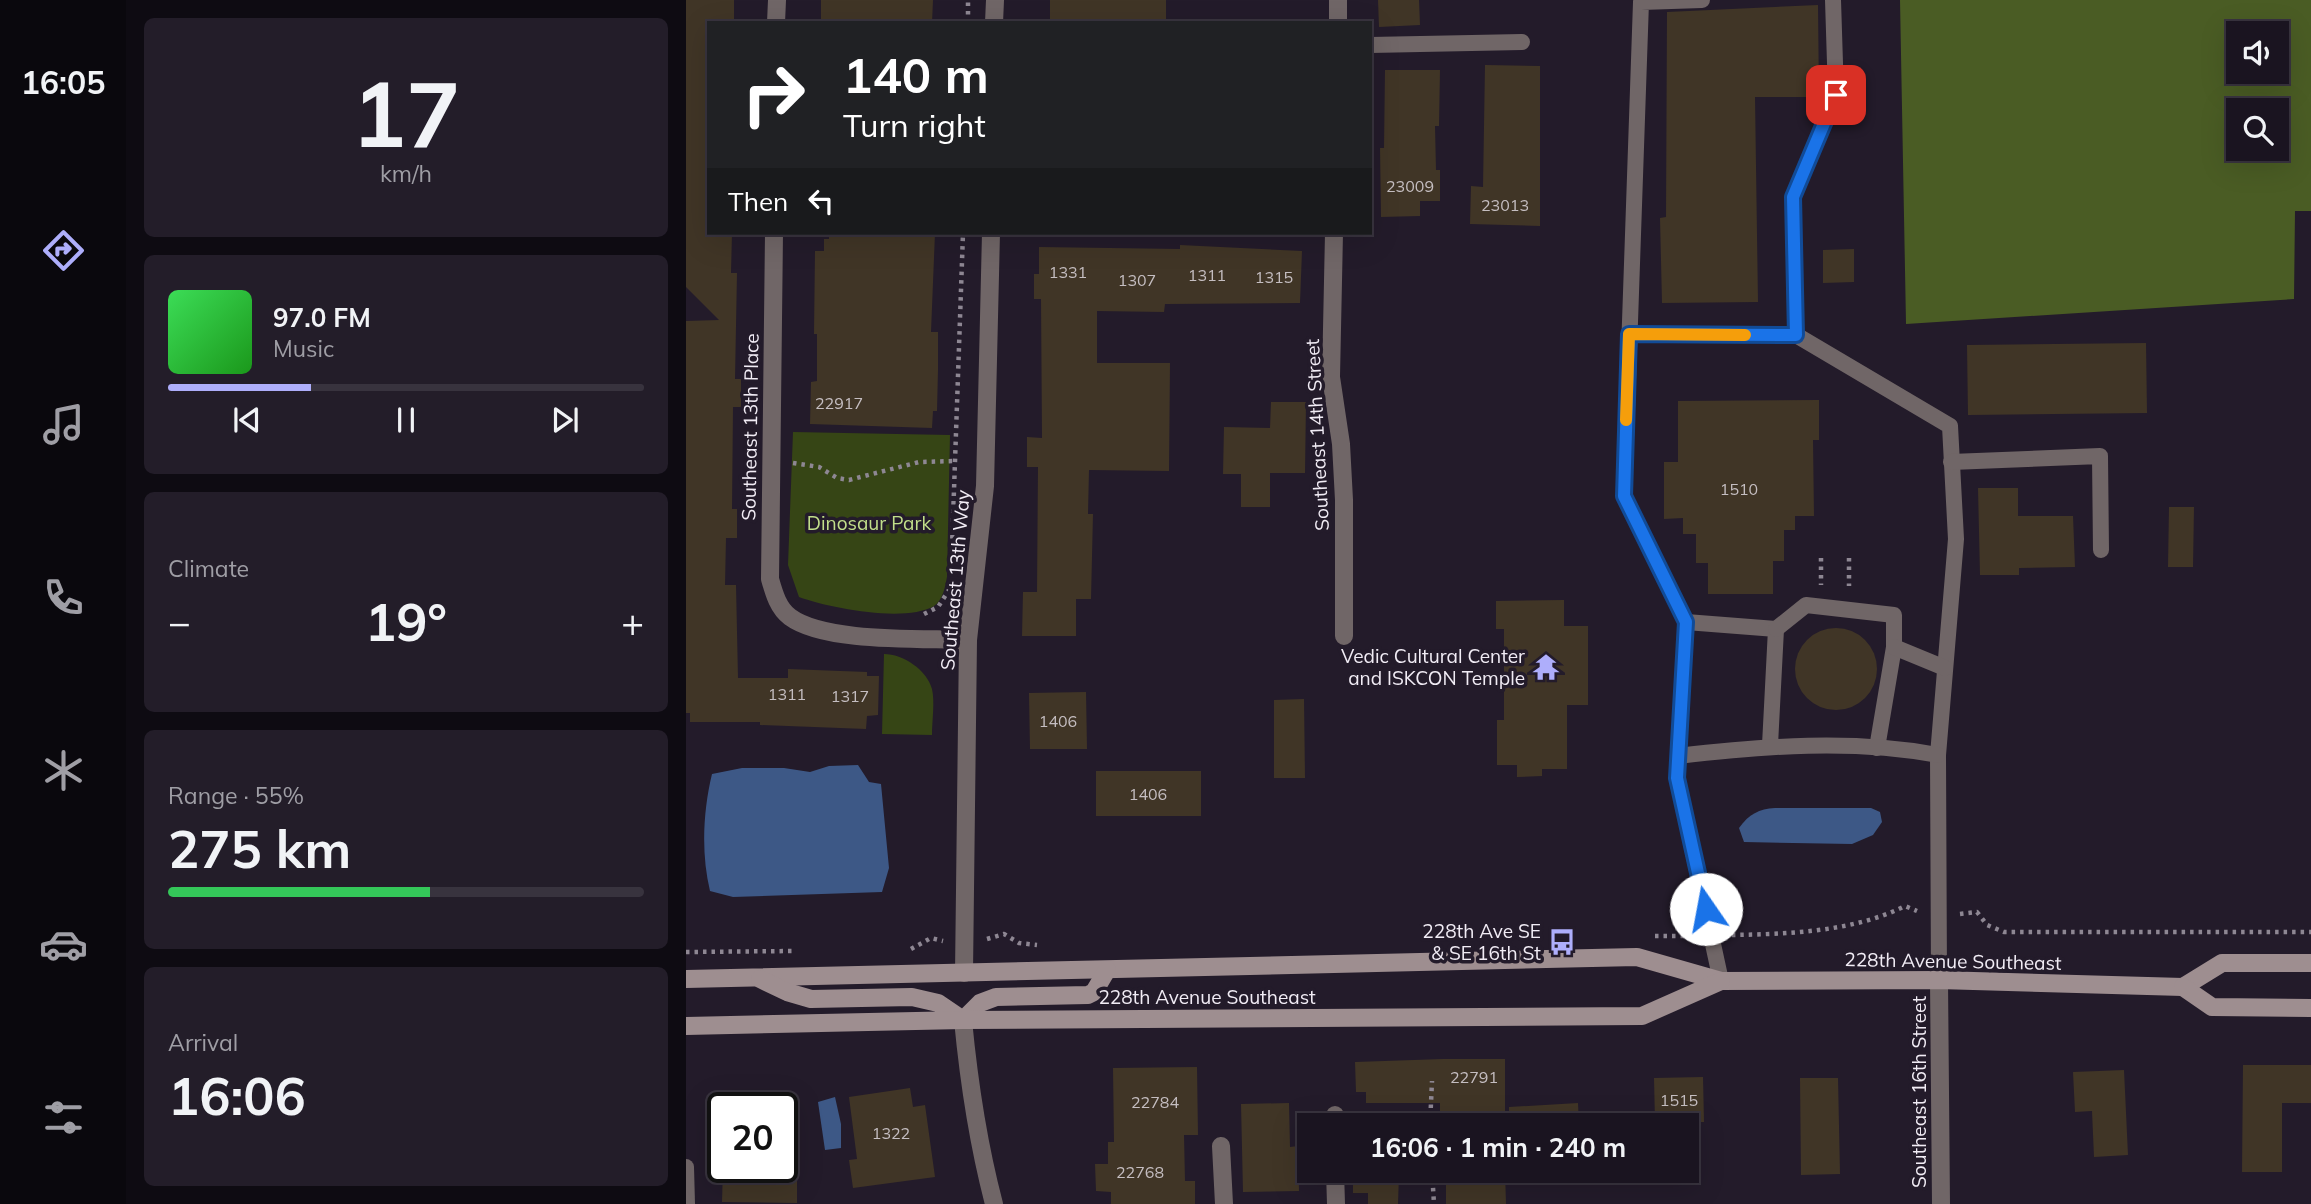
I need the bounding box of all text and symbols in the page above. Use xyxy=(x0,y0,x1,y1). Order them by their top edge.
map controls xyxy=(2226,21,2289,161)
button: sound xyxy=(2226,21,2289,84)
text: 140 m xyxy=(843,44,989,105)
icon: right xyxy=(728,49,819,140)
text: 17 xyxy=(351,56,461,170)
text: 16:05 xyxy=(21,62,105,102)
pin xyxy=(1806,65,1866,125)
icon: arrive xyxy=(1817,76,1855,114)
button: search xyxy=(2226,98,2289,161)
text: Turn right xyxy=(843,105,986,145)
text: km/h xyxy=(380,159,432,188)
house number: 23009 xyxy=(1386,176,1434,196)
icon: left xyxy=(802,182,840,220)
text: Then xyxy=(728,185,788,218)
house number: 23013 xyxy=(1481,195,1529,215)
icon: directions xyxy=(39,226,88,275)
house number: 1331 xyxy=(1049,262,1087,282)
house number: 1311 xyxy=(1188,265,1226,285)
house number: 1315 xyxy=(1255,267,1293,287)
house number: 1307 xyxy=(1118,270,1156,290)
text: 97.0 FM xyxy=(273,301,371,334)
street label: Southeast 13th Place xyxy=(736,333,764,521)
text: Music xyxy=(273,334,334,363)
street label: Southeast 14th Street xyxy=(1300,338,1334,532)
house number: 22917 xyxy=(815,393,863,413)
icon: music xyxy=(39,400,88,449)
icon: previous xyxy=(228,401,266,439)
icon: pause xyxy=(387,401,425,439)
icon: next xyxy=(546,401,584,439)
house number: 1510 xyxy=(1720,479,1758,499)
street label: Southeast 13th Way xyxy=(935,489,975,671)
park label: Dinosaur Park xyxy=(807,511,931,535)
text: Climate xyxy=(168,554,249,583)
icon: phone xyxy=(39,573,88,622)
text: 19° xyxy=(365,589,447,654)
text: − xyxy=(168,598,191,646)
text: + xyxy=(621,598,644,646)
place label: Vedic Cultural Center and ISKCON Temple xyxy=(1341,644,1525,690)
temple icon: Vedic Cultural Center and ISKCON Temple xyxy=(1531,652,1561,682)
house number: 1311 xyxy=(768,684,806,704)
house number: 1317 xyxy=(831,686,869,706)
house number: 1406 xyxy=(1039,711,1077,731)
icon: climate xyxy=(39,746,88,795)
text: Range · 55% xyxy=(168,781,304,810)
house number: 1406 xyxy=(1129,784,1167,804)
text: 275 km xyxy=(168,816,351,881)
position arrow xyxy=(1669,872,1743,946)
place label: 228th Ave SE & SE 16th St xyxy=(1422,919,1541,965)
icon: car xyxy=(39,920,88,969)
bus stop icon: 228th Ave SE & SE 16th St xyxy=(1547,927,1577,957)
street label: 228th Avenue Southeast xyxy=(1844,947,2062,975)
street label: 228th Avenue Southeast xyxy=(1098,985,1316,1009)
street label: Southeast 16th Street xyxy=(1907,996,1931,1188)
text: Arrival xyxy=(168,1028,238,1057)
text: 16:06 xyxy=(168,1063,306,1128)
house number: 22791 xyxy=(1450,1067,1498,1087)
house number: 1515 xyxy=(1660,1090,1698,1110)
speed limit sign: 20 xyxy=(707,1092,798,1183)
house number: 22784 xyxy=(1131,1092,1179,1112)
icon: filters xyxy=(39,1093,88,1142)
house number: 1322 xyxy=(872,1123,910,1143)
text: 16:06 · 1 min · 240 m xyxy=(1370,1131,1626,1164)
house number: 22768 xyxy=(1116,1162,1164,1182)

